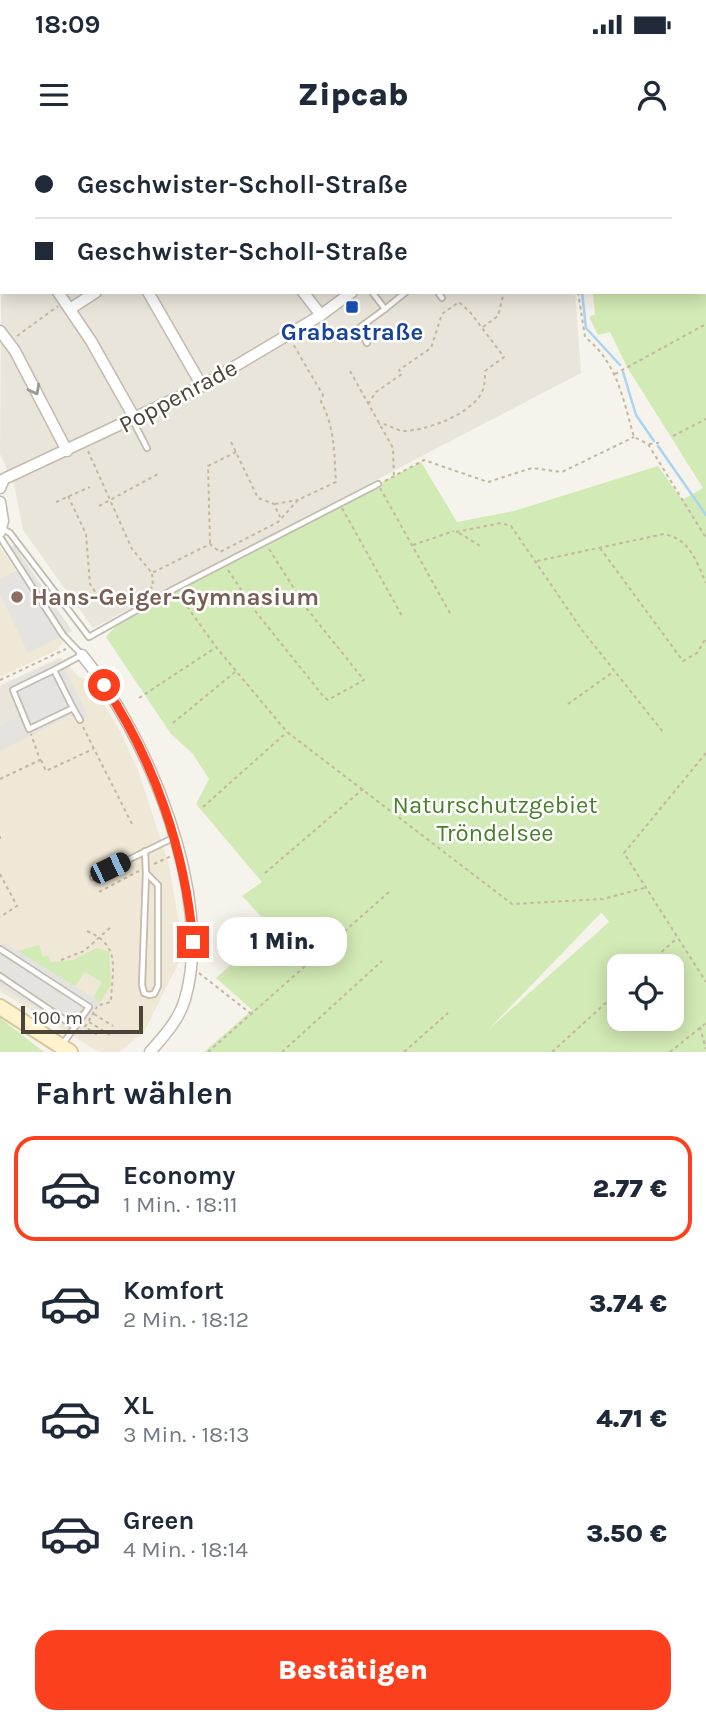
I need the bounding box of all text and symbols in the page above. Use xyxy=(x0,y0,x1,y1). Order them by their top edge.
text: 18:09 xyxy=(35,9,100,40)
icon: menu xyxy=(35,76,73,114)
text: Zipcab xyxy=(298,76,408,113)
icon: person xyxy=(633,76,671,114)
text: Geschwister-Scholl-Straße xyxy=(77,169,408,200)
text: Geschwister-Scholl-Straße xyxy=(77,236,408,267)
marker: Grabastraße xyxy=(344,299,360,315)
place label: Grabastraße xyxy=(281,318,423,346)
street label: Poppenrade xyxy=(114,353,242,439)
one-way arrow xyxy=(27,383,40,395)
place label: Hans-Geiger-Gymnasium xyxy=(31,583,319,611)
marker: Hans-Geiger-Gymnasium xyxy=(9,589,25,605)
route start xyxy=(88,669,120,701)
park label: Naturschutzgebiet Tröndelsee xyxy=(393,791,597,847)
car xyxy=(87,849,134,887)
callout: 1 Min. xyxy=(218,918,347,966)
route end xyxy=(177,926,209,958)
text: 1 Min. xyxy=(250,928,314,955)
map controls xyxy=(607,954,684,1031)
button: locate xyxy=(607,954,684,1031)
scale bar xyxy=(21,1003,144,1035)
text: 100 m xyxy=(32,1007,83,1029)
text: Fahrt wählen xyxy=(35,1075,233,1112)
icon: car xyxy=(39,1157,102,1220)
text: Economy xyxy=(123,1160,235,1191)
text: 2.77 € xyxy=(593,1173,667,1204)
text: 1 Min. · 18:11 xyxy=(123,1191,238,1218)
icon: car xyxy=(39,1272,102,1335)
text: Komfort xyxy=(123,1275,224,1306)
text: 3.74 € xyxy=(589,1288,667,1319)
text: 2 Min. · 18:12 xyxy=(123,1306,249,1333)
icon: car xyxy=(39,1387,102,1450)
text: XL xyxy=(123,1390,154,1421)
text: 4.71 € xyxy=(596,1403,667,1434)
text: 3 Min. · 18:13 xyxy=(123,1421,250,1448)
icon: car xyxy=(39,1502,102,1565)
text: Green xyxy=(123,1505,195,1536)
text: 3.50 € xyxy=(586,1518,667,1549)
text: 4 Min. · 18:14 xyxy=(123,1536,248,1563)
button: Bestätigen xyxy=(35,1630,671,1710)

